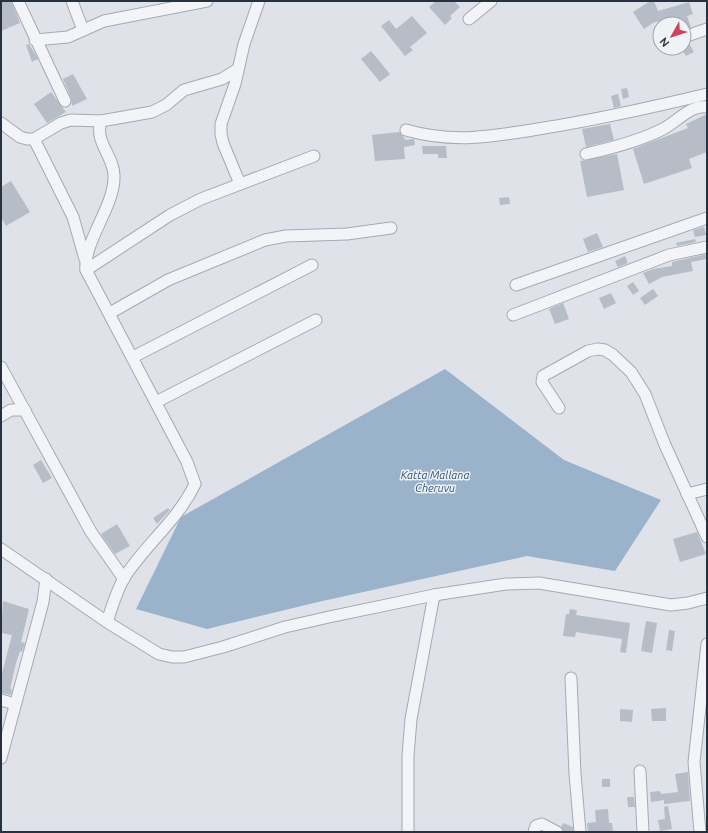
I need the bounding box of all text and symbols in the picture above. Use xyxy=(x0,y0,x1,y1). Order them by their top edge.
north arrow xyxy=(652,16,692,56)
text: N xyxy=(657,35,671,49)
water label: Katta Mallana Cheruvu xyxy=(401,469,469,494)

